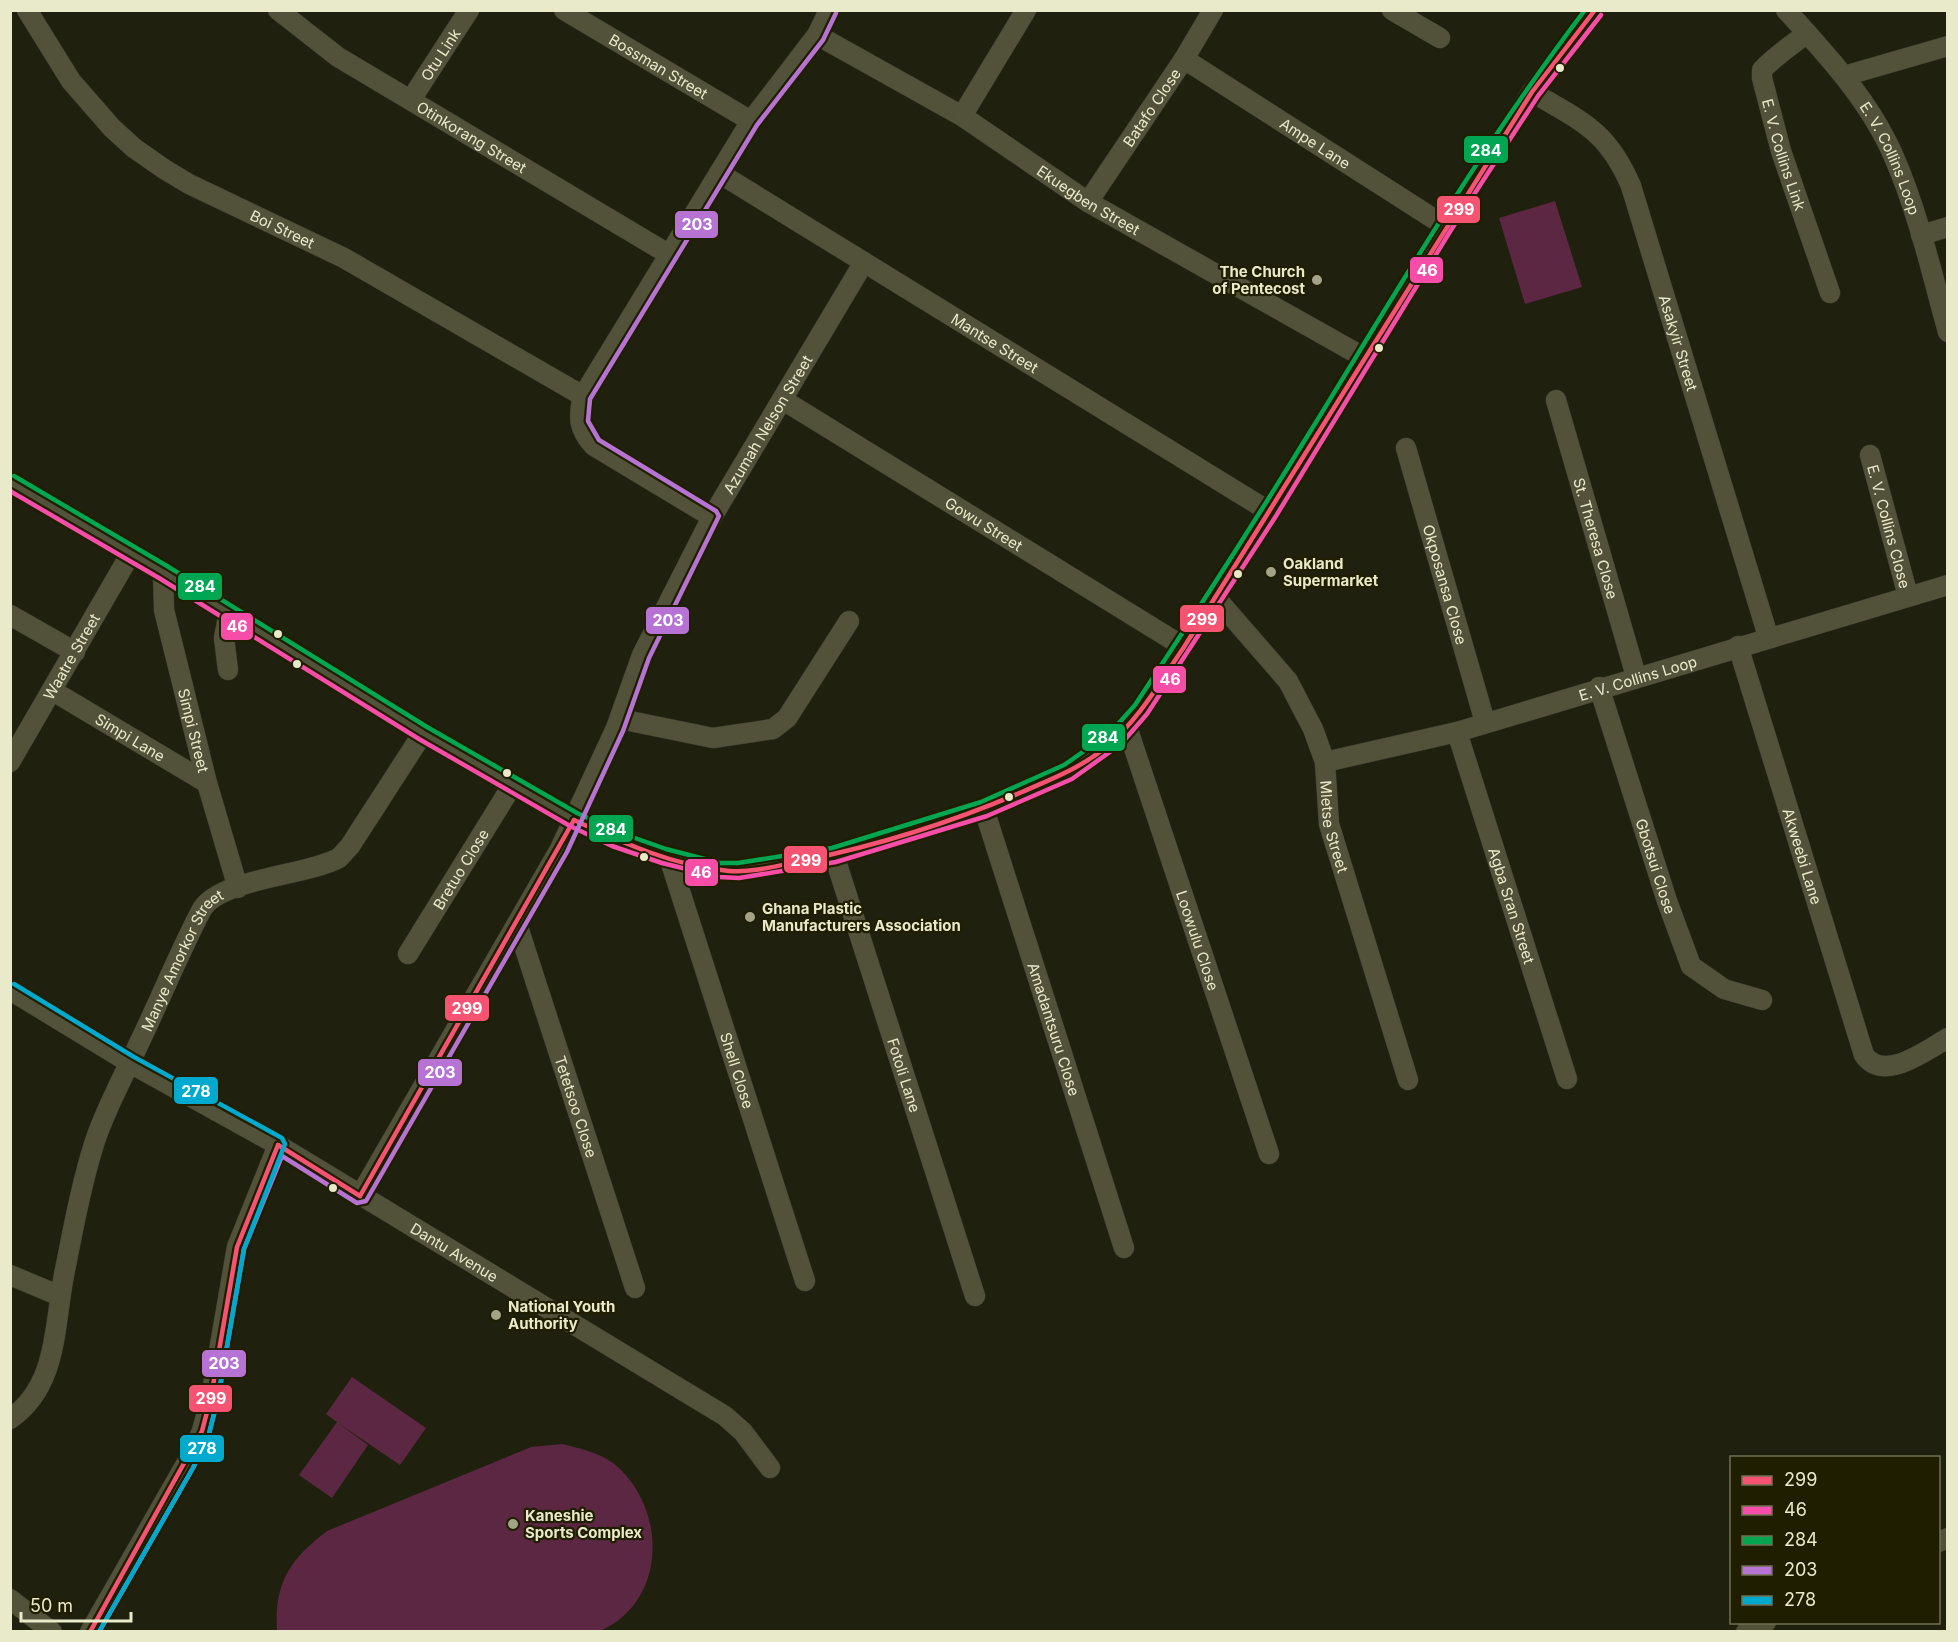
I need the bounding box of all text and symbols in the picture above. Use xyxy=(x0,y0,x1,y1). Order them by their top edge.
street label: Otu Link xyxy=(416,24,465,84)
street label: Bossman Street xyxy=(606,29,712,103)
unlabelled marker xyxy=(1554,62,1566,74)
street label: Batafo Close xyxy=(1118,65,1185,150)
street label: Otinkorang Street xyxy=(413,97,530,177)
street label: E. V. Collins Link xyxy=(1758,97,1811,214)
street label: E. V. Collins Loop xyxy=(1856,98,1924,217)
street label: Ampe Lane xyxy=(1277,113,1354,173)
line badge: 284 xyxy=(1463,135,1509,164)
text: 284 xyxy=(1470,140,1502,160)
street label: Ekuegben Street xyxy=(1034,161,1143,239)
line badge: 299 xyxy=(1436,195,1481,224)
text: 299 xyxy=(1444,199,1474,219)
street label: Boi Street xyxy=(247,205,318,252)
line badge: 203 xyxy=(674,210,719,239)
text: 203 xyxy=(681,214,713,234)
line badge: 46 xyxy=(1409,256,1444,284)
text: 46 xyxy=(1416,260,1438,280)
place label: The Church of Pentecost xyxy=(1212,262,1306,298)
marker: The Church of Pentecost xyxy=(1310,273,1324,287)
street label: Asakyir Street xyxy=(1655,293,1702,393)
street label: Mantse Street xyxy=(948,309,1042,377)
unlabelled marker xyxy=(1373,342,1385,354)
street label: Azumah Nelson Street xyxy=(719,351,816,497)
street label: E. V. Collins Close xyxy=(1864,463,1915,590)
street label: St. Theresa Close xyxy=(1570,475,1623,601)
street label: Gowu Street xyxy=(942,493,1026,555)
street label: Okposansa Close xyxy=(1419,522,1472,647)
place label: Oakland Supermarket xyxy=(1283,554,1379,590)
marker: Oakland Supermarket xyxy=(1264,565,1278,579)
unlabelled marker xyxy=(1232,568,1244,580)
line badge: 284 xyxy=(177,572,223,601)
text: 284 xyxy=(184,576,216,596)
line badge: 299 xyxy=(1179,604,1225,633)
line badge: 203 xyxy=(645,606,690,635)
text: 299 xyxy=(1187,609,1217,629)
street label: Waatre Street xyxy=(39,610,104,703)
text: 203 xyxy=(652,610,684,630)
line badge: 46 xyxy=(220,612,254,641)
text: 46 xyxy=(226,616,248,636)
unlabelled marker xyxy=(272,628,284,640)
street label: E. V. Collins Loop xyxy=(1576,651,1699,705)
unlabelled marker xyxy=(291,658,303,670)
line badge: 46 xyxy=(1152,665,1187,694)
text: 46 xyxy=(1159,669,1181,689)
street label: Simpi Street xyxy=(174,686,213,774)
street label: Simpi Lane xyxy=(92,709,169,765)
line badge: 284 xyxy=(1081,723,1126,752)
text: 284 xyxy=(1087,727,1119,747)
unlabelled marker xyxy=(501,767,513,779)
street label: Mletse Street xyxy=(1317,780,1353,875)
unlabelled marker xyxy=(1003,791,1015,803)
street label: Akweebi Lane xyxy=(1779,806,1827,907)
line badge: 284 xyxy=(588,814,634,843)
street label: Gbotsui Close xyxy=(1632,816,1680,916)
text: 284 xyxy=(595,819,627,839)
street label: Bretuo Close xyxy=(428,825,493,913)
line badge: 299 xyxy=(783,845,828,874)
street label: Agba Sran Street xyxy=(1485,845,1539,966)
text: 299 xyxy=(791,850,821,870)
unlabelled marker xyxy=(638,851,650,863)
line badge: 46 xyxy=(684,858,719,887)
text: 46 xyxy=(690,862,712,882)
street label: Manye Amorkor Street xyxy=(137,885,226,1034)
street label: Loowulu Close xyxy=(1173,888,1223,993)
place label: Ghana Plastic Manufacturers Association xyxy=(762,899,961,935)
marker: Ghana Plastic Manufacturers Association xyxy=(743,910,757,924)
street label: Amadantsuru Close xyxy=(1024,960,1084,1098)
line badge: 299 xyxy=(444,994,490,1022)
text: 299 xyxy=(452,998,482,1018)
street label: Shell Close xyxy=(716,1030,759,1111)
street label: Fotoli Lane xyxy=(884,1035,925,1115)
street label: Tetetsoo Close xyxy=(551,1053,602,1160)
line badge: 203 xyxy=(417,1058,463,1087)
text: 203 xyxy=(424,1062,456,1082)
line badge: 278 xyxy=(173,1076,219,1105)
text: 278 xyxy=(181,1081,211,1101)
unlabelled marker xyxy=(327,1182,339,1194)
street label: Dantu Avenue xyxy=(407,1218,502,1286)
place label: National Youth Authority xyxy=(508,1297,615,1333)
marker: National Youth Authority xyxy=(489,1308,503,1322)
line badge: 203 xyxy=(201,1349,247,1378)
text: 203 xyxy=(208,1353,240,1373)
line badge: 299 xyxy=(188,1384,233,1413)
text: 299 xyxy=(196,1388,226,1408)
line badge: 278 xyxy=(179,1434,225,1463)
text: 278 xyxy=(187,1438,217,1458)
legend xyxy=(1730,1456,1940,1624)
text: 299 xyxy=(1784,1469,1817,1490)
text: 46 xyxy=(1784,1499,1807,1520)
place label: Kaneshie Sports Complex xyxy=(525,1506,642,1542)
marker: Kaneshie Sports Complex xyxy=(506,1517,520,1531)
text: 284 xyxy=(1784,1529,1818,1550)
text: 203 xyxy=(1784,1559,1817,1580)
scale bar xyxy=(21,1585,130,1623)
text: 278 xyxy=(1784,1589,1816,1610)
text: 50 m xyxy=(30,1595,73,1616)

